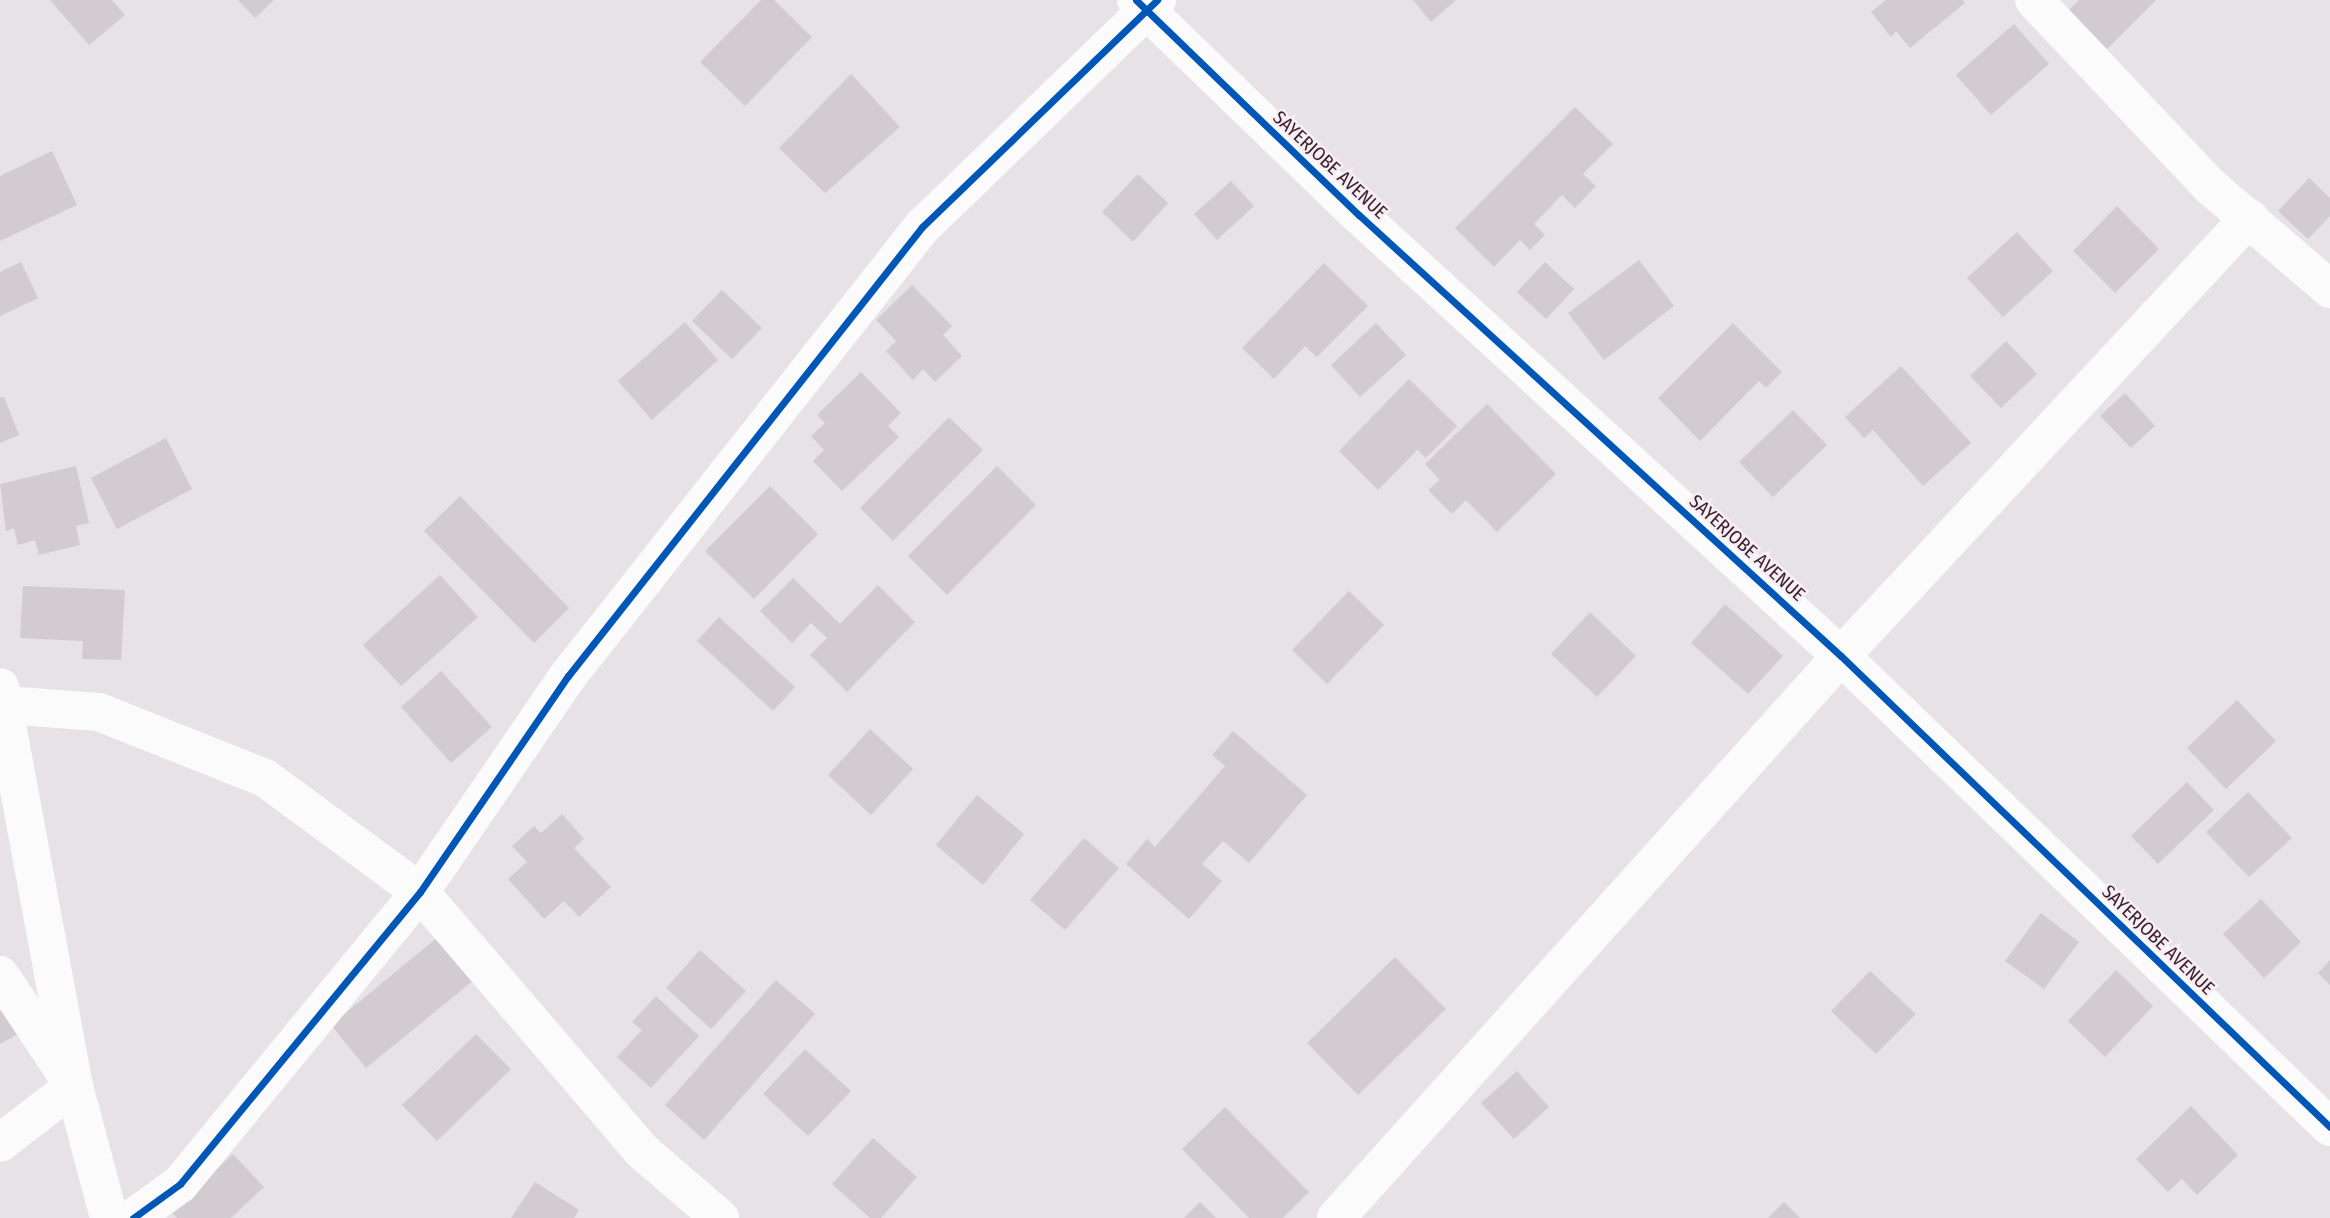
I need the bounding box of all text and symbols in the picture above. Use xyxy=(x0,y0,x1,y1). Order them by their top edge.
street label: SAYERJOBE AVENUE xyxy=(1268,106,1392,224)
street label: SAYERJOBE AVENUE xyxy=(1684,490,1810,606)
street label: SAYERJOBE AVENUE xyxy=(2097,880,2219,1000)

